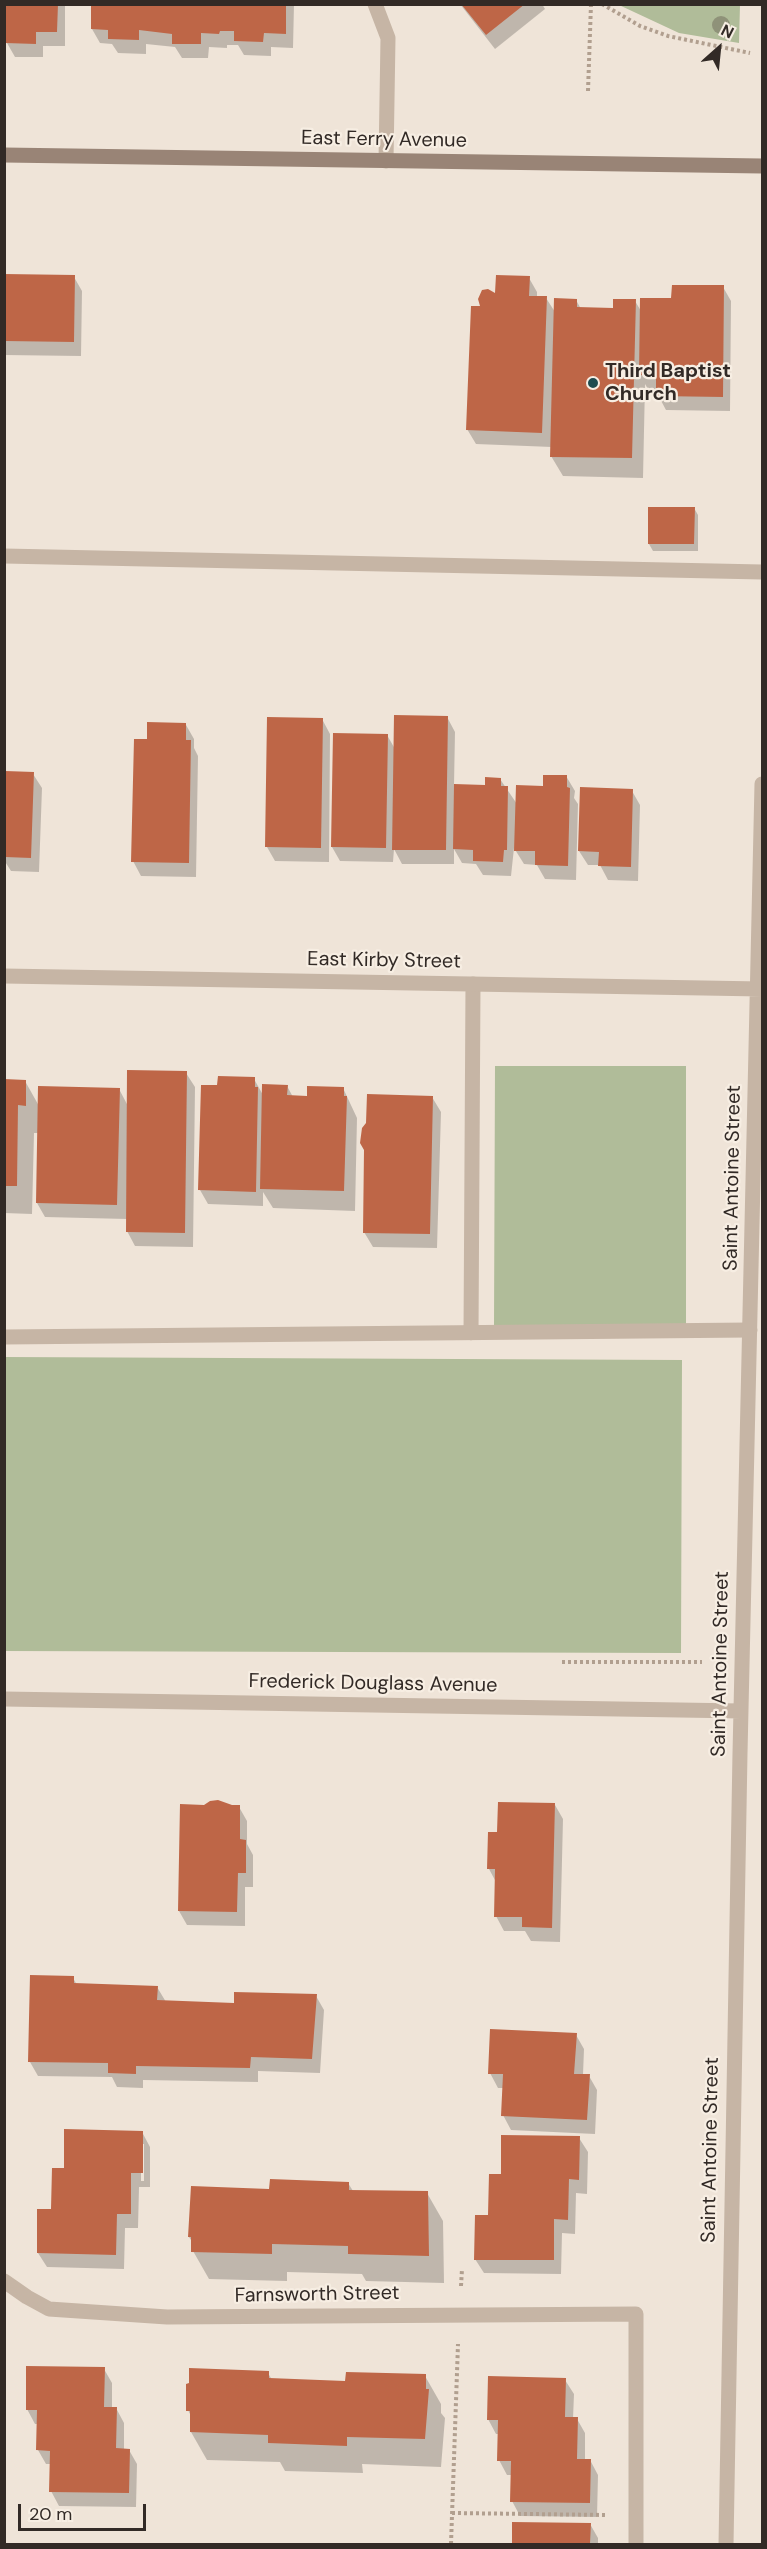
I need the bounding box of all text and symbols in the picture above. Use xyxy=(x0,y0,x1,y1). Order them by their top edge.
north arrow xyxy=(689,18,749,78)
text: N xyxy=(717,20,737,44)
street label: East Ferry Avenue xyxy=(301,127,467,153)
place label: Third Baptist Church xyxy=(605,360,731,407)
marker: Third Baptist Church xyxy=(586,376,600,390)
street label: East Kirby Street xyxy=(307,948,461,974)
street label: Saint Antoine Street xyxy=(719,1085,747,1271)
street label: Saint Antoine Street xyxy=(707,1571,735,1757)
street label: Frederick Douglass Avenue xyxy=(248,1670,498,1698)
street label: Saint Antoine Street xyxy=(697,2057,725,2243)
street label: Farnsworth Street xyxy=(234,2282,400,2308)
scale bar xyxy=(21,2492,148,2530)
text: 20 m xyxy=(29,2502,72,2526)

